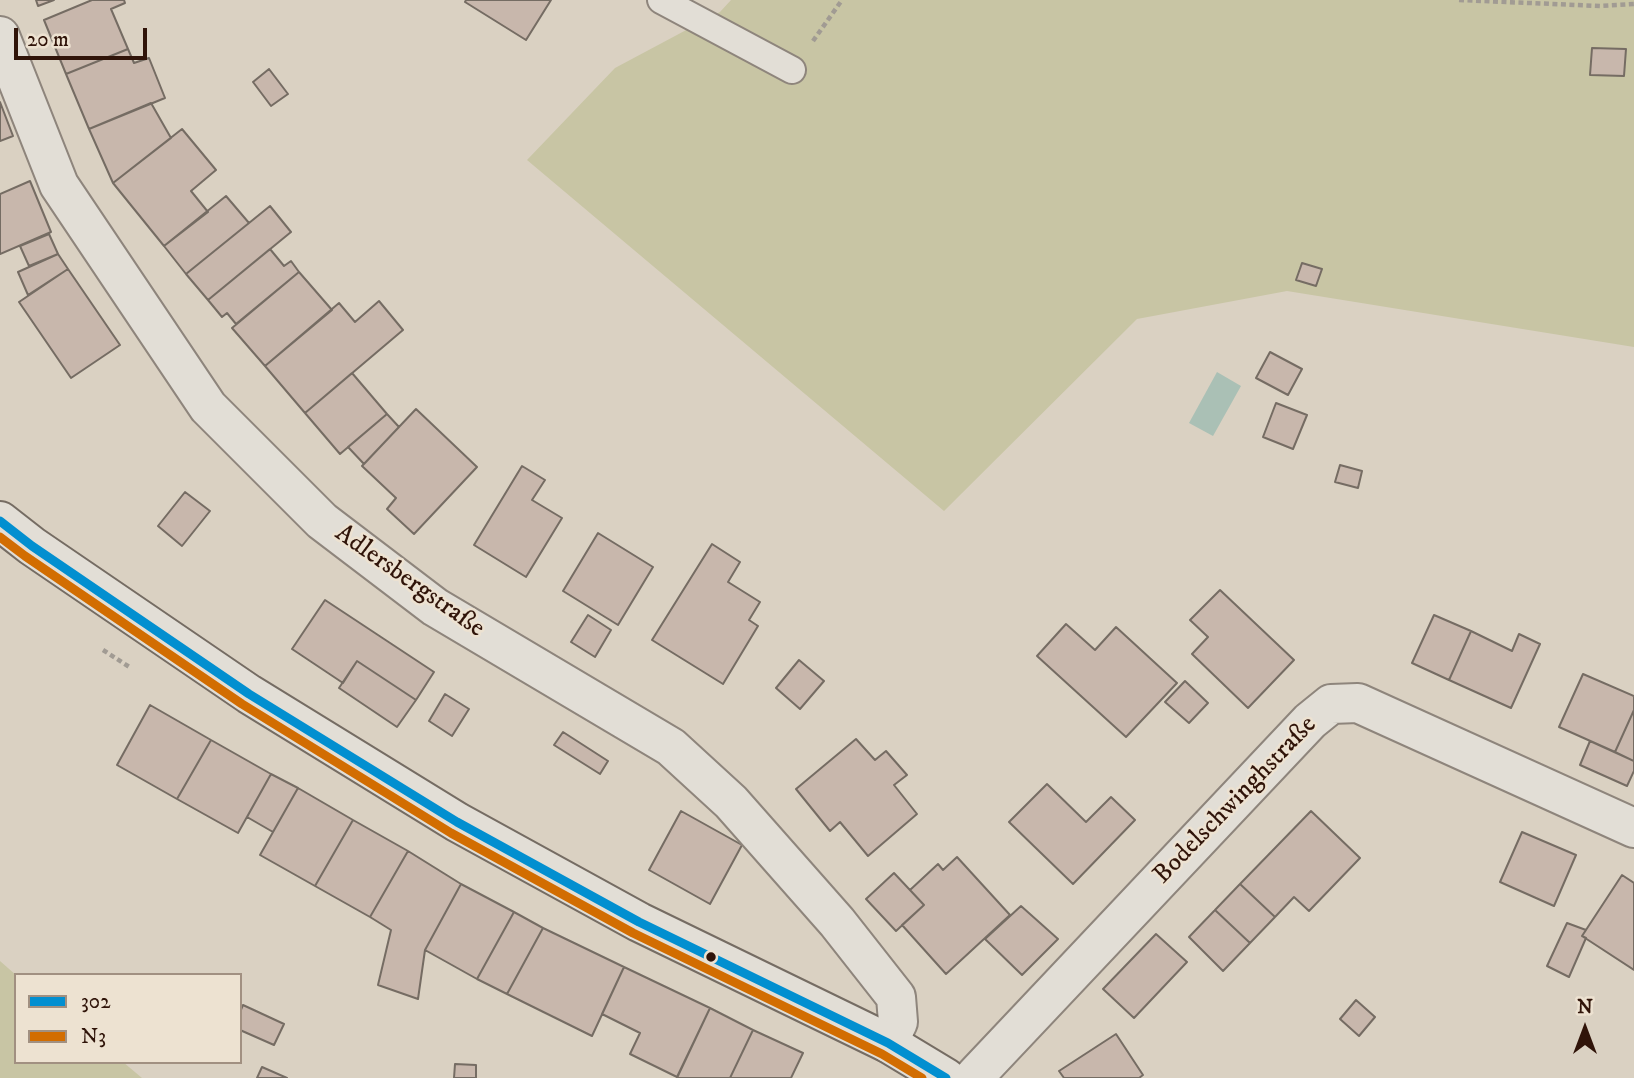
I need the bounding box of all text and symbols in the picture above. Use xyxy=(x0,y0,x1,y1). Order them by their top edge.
scale bar xyxy=(18,14,150,58)
text: 20 m xyxy=(27,27,69,53)
street label: Adlersbergstraße xyxy=(328,519,490,645)
street label: Bodelschwinghstraße xyxy=(1148,711,1324,891)
unlabelled marker xyxy=(704,950,718,964)
legend xyxy=(14,973,242,1064)
text: 302 xyxy=(81,989,110,1015)
north arrow xyxy=(1550,994,1620,1064)
text: N xyxy=(1577,996,1593,1019)
text: N3 xyxy=(81,1024,106,1050)

